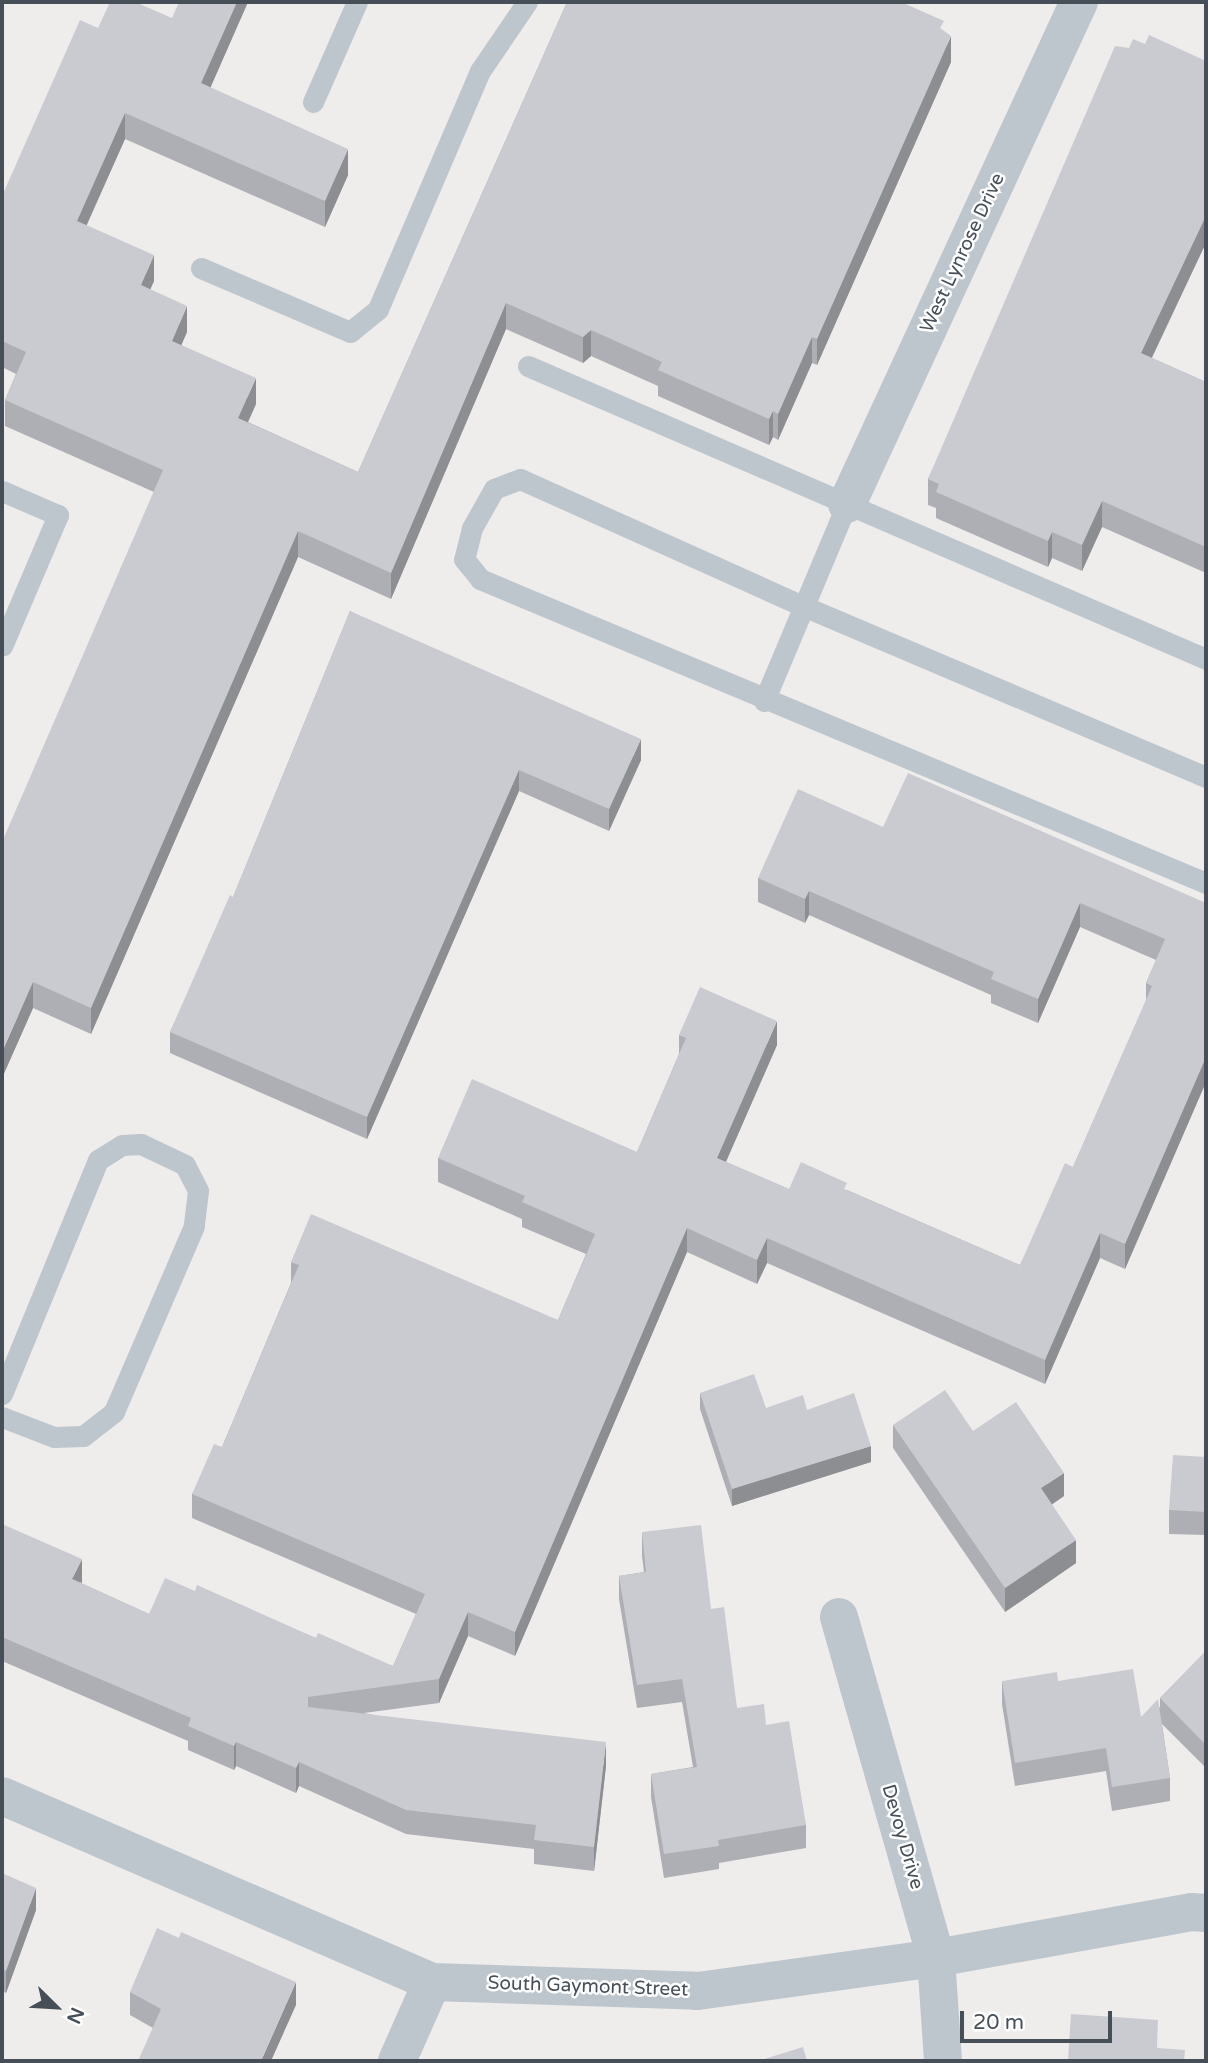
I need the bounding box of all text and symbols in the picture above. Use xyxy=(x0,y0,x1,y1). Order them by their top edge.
street label: West Lynrose Drive xyxy=(916,170,1010,336)
street label: Devoy Drive xyxy=(876,1782,928,1892)
north arrow xyxy=(21,1972,91,2042)
street label: South Gaymont Street xyxy=(487,1972,689,2002)
scale bar xyxy=(963,1996,1115,2040)
text: N xyxy=(62,2004,88,2027)
text: 20 m xyxy=(973,2010,1024,2035)

